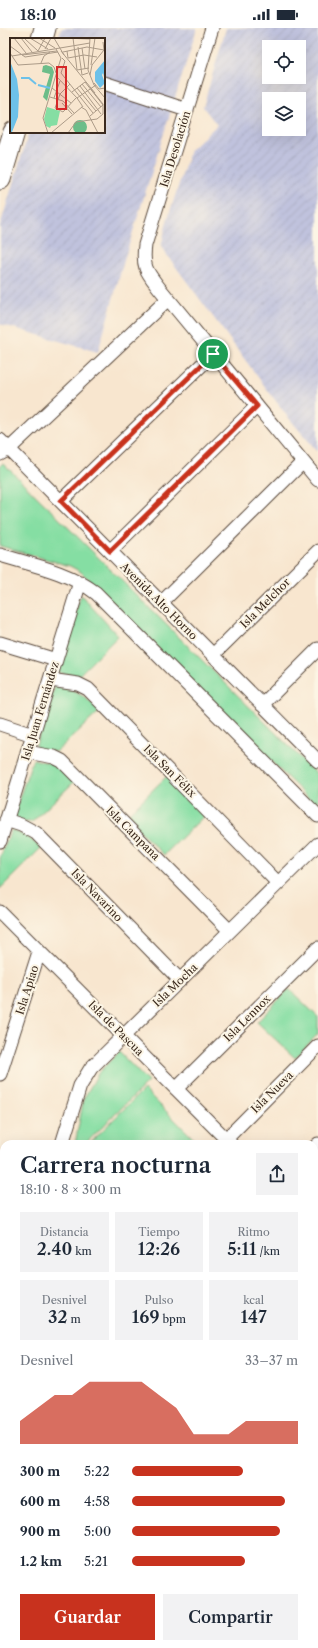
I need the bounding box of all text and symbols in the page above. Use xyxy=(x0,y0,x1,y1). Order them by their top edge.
text: 18:10 xyxy=(20,5,57,24)
inset map xyxy=(10,38,105,133)
map controls xyxy=(262,40,306,136)
button: locate xyxy=(262,40,306,84)
button: layers xyxy=(262,92,306,136)
street label: Isla Desolación xyxy=(157,109,193,189)
pin xyxy=(196,337,230,371)
icon: arrive xyxy=(202,343,224,365)
street label: Avenida Alto Horno xyxy=(117,559,201,643)
street label: Isla Melchor xyxy=(237,575,293,631)
street label: Isla Juan Fernández xyxy=(18,660,62,762)
street label: Isla San Félix xyxy=(141,742,200,801)
street label: Isla Campana xyxy=(103,803,163,863)
street label: Isla Navarino xyxy=(68,866,126,925)
street label: Isla Mocha xyxy=(150,960,200,1010)
street label: Isla Apiao xyxy=(12,963,42,1016)
street label: Isla Lennox xyxy=(221,991,274,1044)
street label: Isla de Pascua xyxy=(85,997,147,1059)
street label: Isla Nueva xyxy=(248,1068,296,1116)
text: Carrera nocturna xyxy=(20,1152,211,1179)
button: share xyxy=(256,1153,298,1195)
text: 18:10 · 8 × 300 m xyxy=(20,1181,121,1197)
text: Distancia xyxy=(40,1225,89,1239)
text: Tiempo xyxy=(138,1225,180,1239)
text: Ritmo xyxy=(238,1225,270,1239)
text: 2.40 xyxy=(37,1239,72,1259)
text: 12:26 xyxy=(138,1239,180,1259)
text: 5:11 xyxy=(227,1239,257,1259)
text: km xyxy=(72,1244,92,1258)
text: /km xyxy=(257,1244,280,1258)
text: Desnivel xyxy=(42,1293,87,1307)
text: Pulso xyxy=(145,1293,173,1307)
text: kcal xyxy=(243,1293,264,1307)
text: 32 xyxy=(48,1307,67,1327)
text: 169 xyxy=(132,1307,160,1327)
text: 147 xyxy=(241,1307,267,1327)
text: m xyxy=(67,1312,81,1326)
text: bpm xyxy=(160,1312,186,1326)
text: Desnivel xyxy=(20,1352,73,1368)
text: 33–37 m xyxy=(245,1352,298,1368)
text: 300 m xyxy=(20,1463,60,1479)
text: 5:22 xyxy=(84,1463,110,1479)
text: 600 m xyxy=(20,1493,61,1509)
text: 4:58 xyxy=(84,1493,110,1509)
text: 900 m xyxy=(20,1523,61,1539)
text: 5:00 xyxy=(84,1523,111,1539)
text: 1.2 km xyxy=(20,1553,62,1569)
text: 5:21 xyxy=(84,1553,108,1569)
button: Guardar xyxy=(20,1594,155,1640)
button: Compartir xyxy=(163,1594,298,1640)

